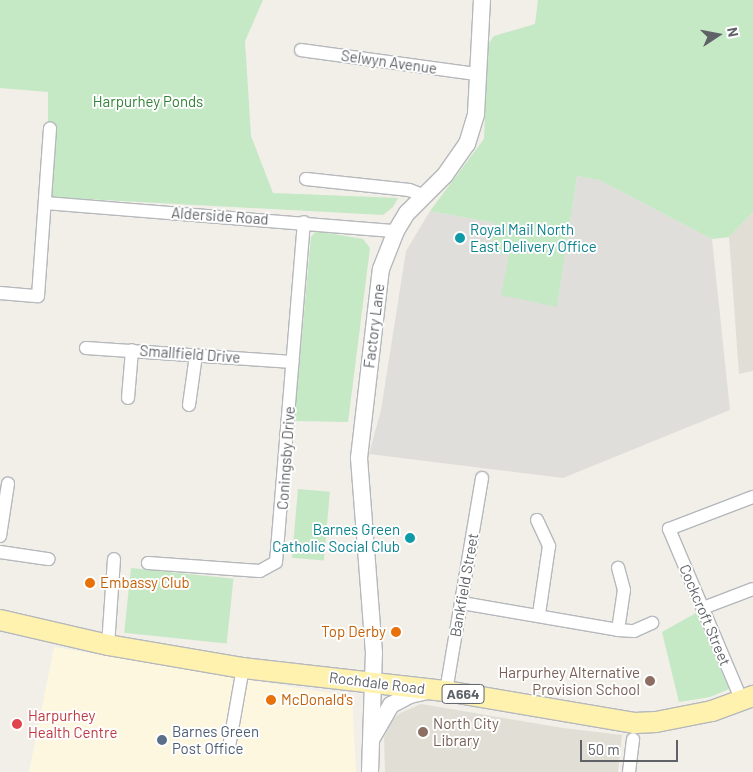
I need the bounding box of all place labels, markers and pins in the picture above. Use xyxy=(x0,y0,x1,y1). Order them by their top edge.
place label: Royal Mail North East Delivery Office xyxy=(470,220,597,255)
marker: Royal Mail North East Delivery Office xyxy=(454,232,466,244)
place label: Barnes Green Catholic Social Club xyxy=(272,520,400,555)
marker: Barnes Green Catholic Social Club xyxy=(404,532,416,544)
place label: Embassy Club xyxy=(100,574,190,592)
marker: Embassy Club xyxy=(84,577,96,589)
place label: Top Derby xyxy=(321,623,386,641)
marker: Top Derby xyxy=(390,626,402,638)
place label: Harpurhey Alternative Provision School xyxy=(499,663,640,698)
marker: Harpurhey Alternative Provision School xyxy=(644,675,656,687)
place label: McDonald's xyxy=(281,691,353,709)
marker: McDonald's xyxy=(265,694,277,706)
place label: Harpurhey Health Centre xyxy=(28,706,117,741)
place label: North City Library xyxy=(433,714,499,749)
marker: Harpurhey Health Centre xyxy=(10,717,24,731)
place label: Barnes Green Post Office xyxy=(172,722,259,757)
marker: North City Library xyxy=(417,726,429,738)
marker: Barnes Green Post Office xyxy=(156,734,168,746)

